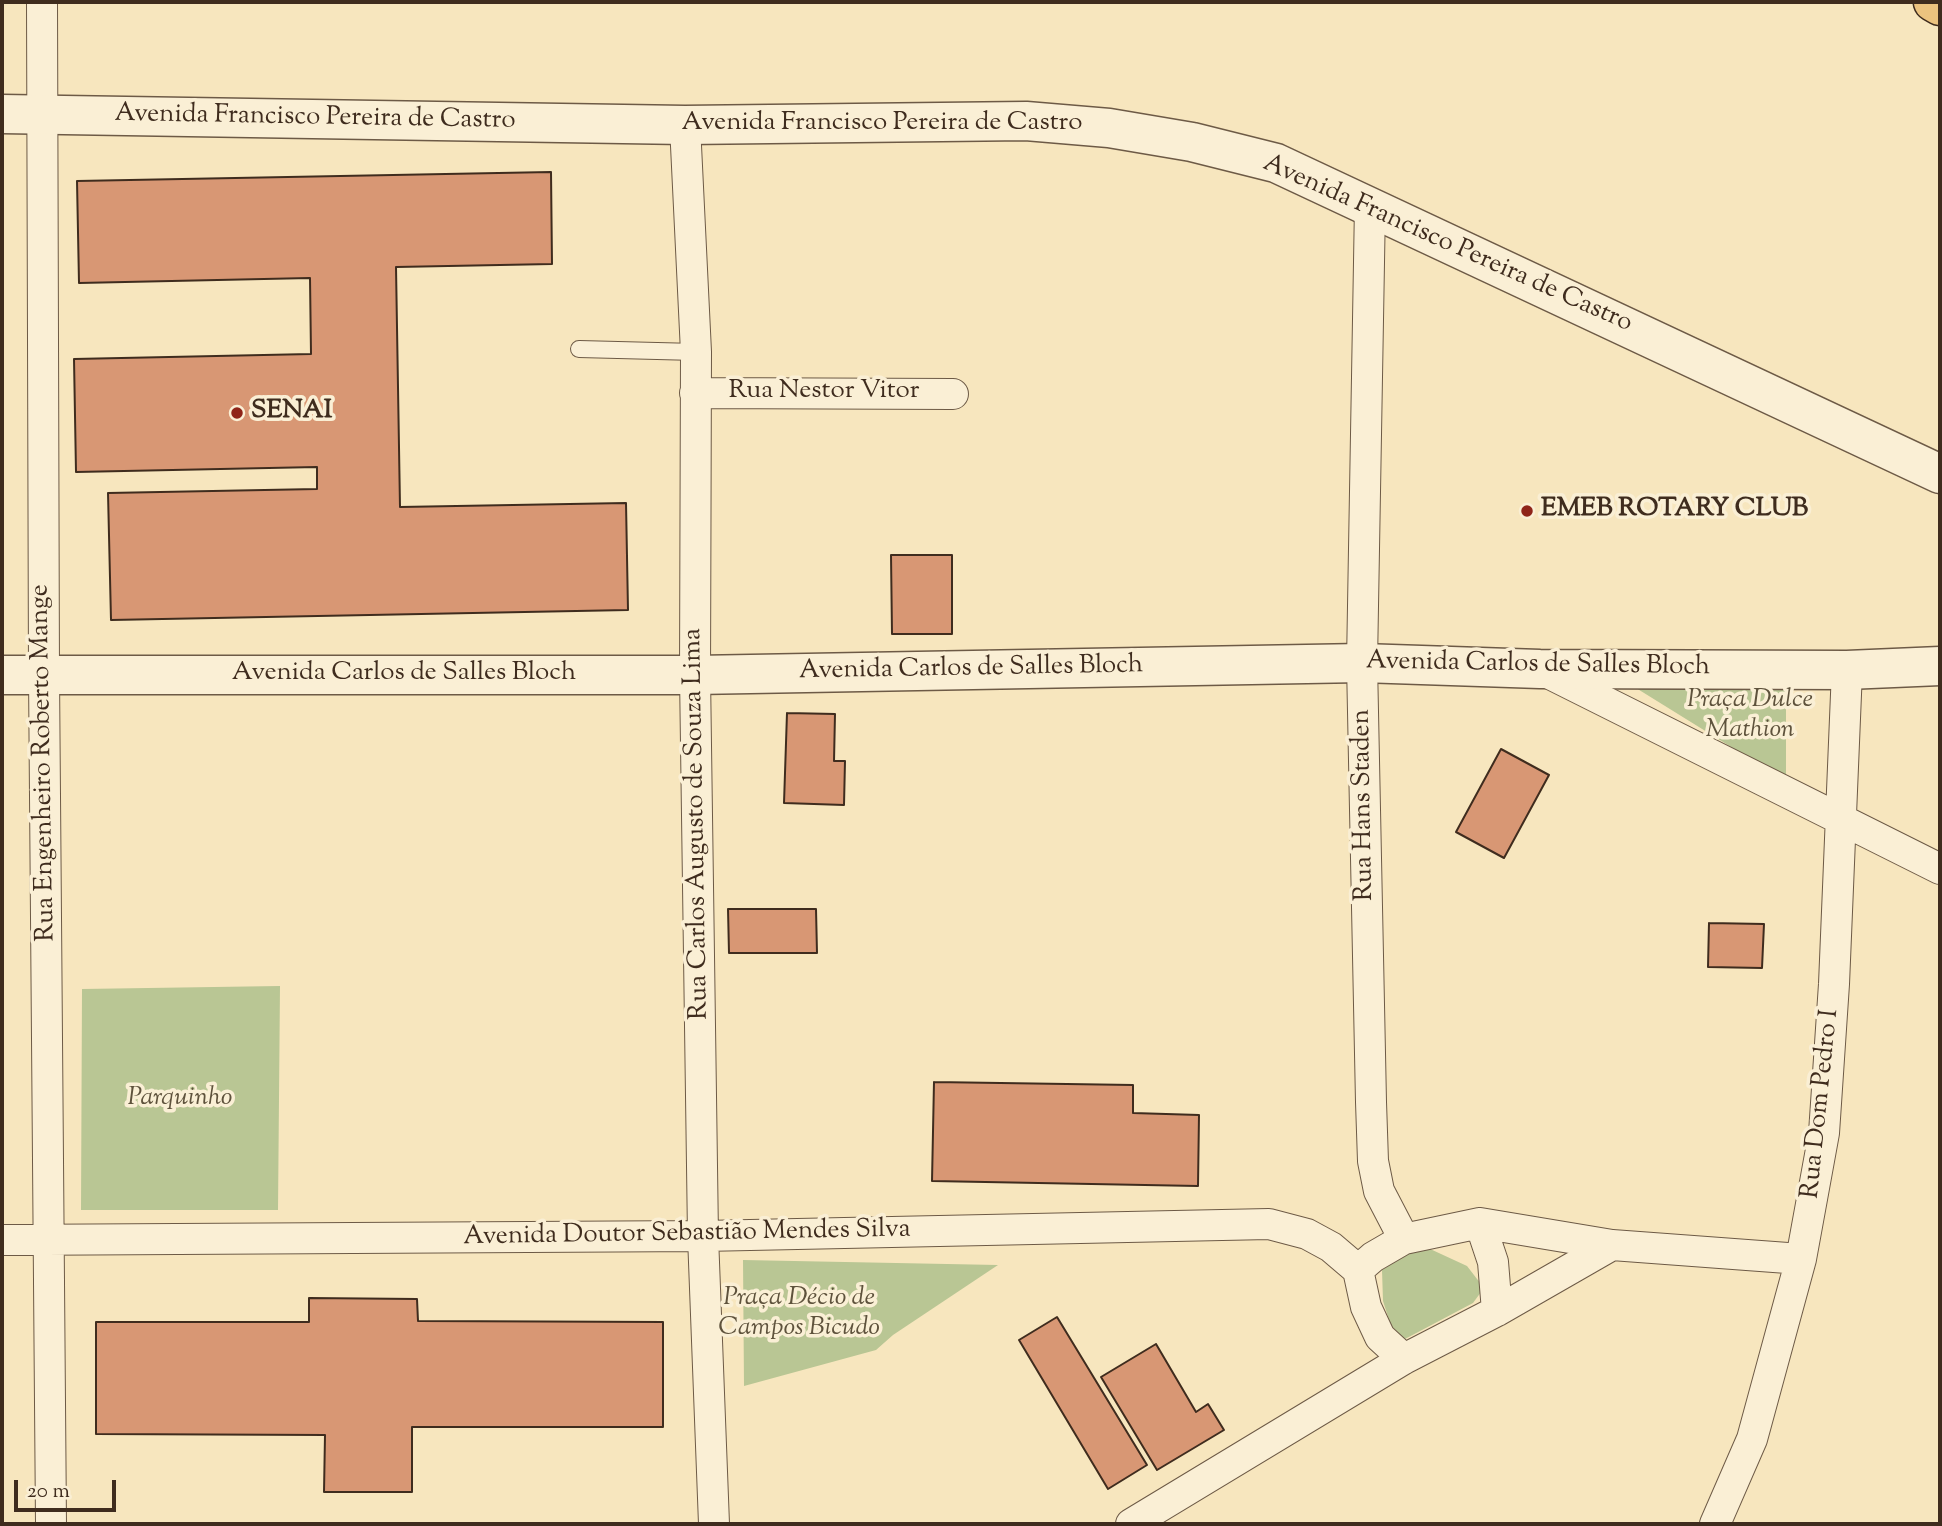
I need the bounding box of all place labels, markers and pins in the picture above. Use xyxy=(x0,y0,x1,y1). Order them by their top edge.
place label: SENAI xyxy=(251,397,332,429)
marker: SENAI xyxy=(229,405,245,421)
place label: EMEB ROTARY CLUB xyxy=(1541,495,1808,527)
marker: EMEB ROTARY CLUB xyxy=(1519,503,1535,519)

